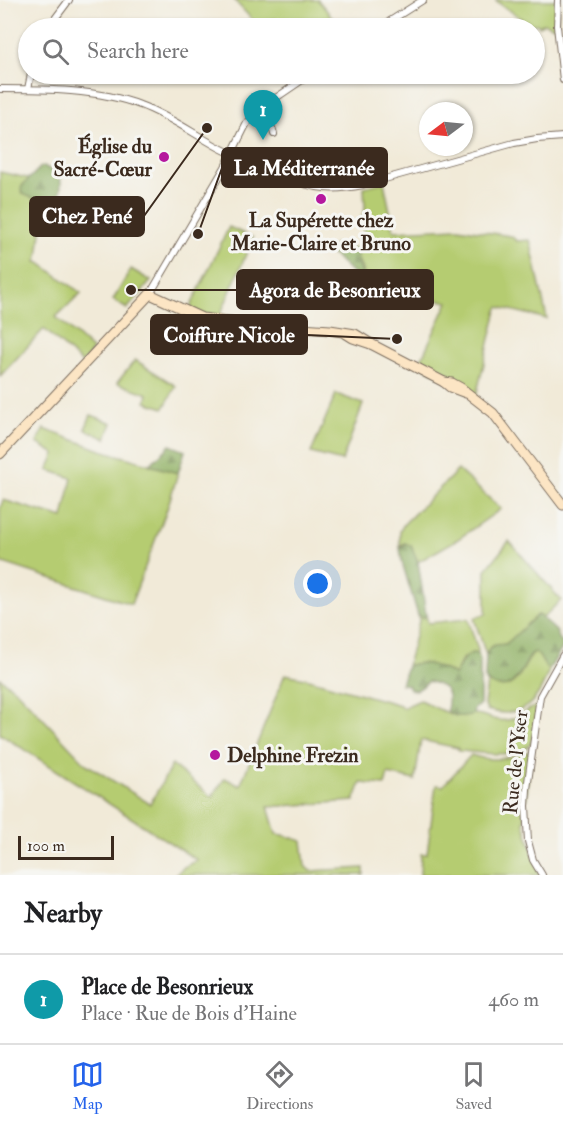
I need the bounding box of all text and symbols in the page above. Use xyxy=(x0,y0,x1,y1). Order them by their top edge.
search box xyxy=(18,18,545,84)
icon: search xyxy=(39,35,72,68)
text: Search here xyxy=(87,37,189,65)
pin: 1 xyxy=(244,90,282,140)
north arrow xyxy=(419,102,473,156)
place label: Église du Sacré-Cœur xyxy=(53,133,153,182)
callout: La Méditerranée xyxy=(222,148,387,187)
marker: Église du Sacré-Cœur xyxy=(157,150,171,164)
text: La Méditerranée xyxy=(233,155,375,182)
marker: La Supérette chez Marie-Claire et Bruno xyxy=(314,192,328,206)
callout: Chez Pené xyxy=(30,197,144,236)
text: Chez Pené xyxy=(42,203,133,230)
place label: La Supérette chez Marie-Claire et Bruno xyxy=(230,208,411,256)
callout: Agora de Besonrieux xyxy=(237,270,433,309)
text: Agora de Besonrieux xyxy=(248,277,421,304)
callout: Coiffure Nicole xyxy=(151,315,307,354)
text: Coiffure Nicole xyxy=(163,322,295,349)
your location xyxy=(303,569,332,598)
street label: Rue de l'Yser xyxy=(498,708,533,815)
place label: Delphine Frezin xyxy=(227,743,359,769)
marker: Delphine Frezin xyxy=(208,748,222,762)
scale bar xyxy=(18,833,114,860)
text: 100 m xyxy=(27,836,65,856)
text: Nearby xyxy=(24,898,102,930)
text: Place de Besonrieux xyxy=(81,973,253,1001)
text: 1 xyxy=(40,987,47,1012)
text: 460 m xyxy=(488,987,539,1012)
text: Place · Rue de Bois d'Haine xyxy=(81,1001,297,1026)
tab: Map xyxy=(71,1058,104,1114)
tab: Directions xyxy=(246,1058,313,1114)
tab: Saved xyxy=(455,1058,492,1114)

